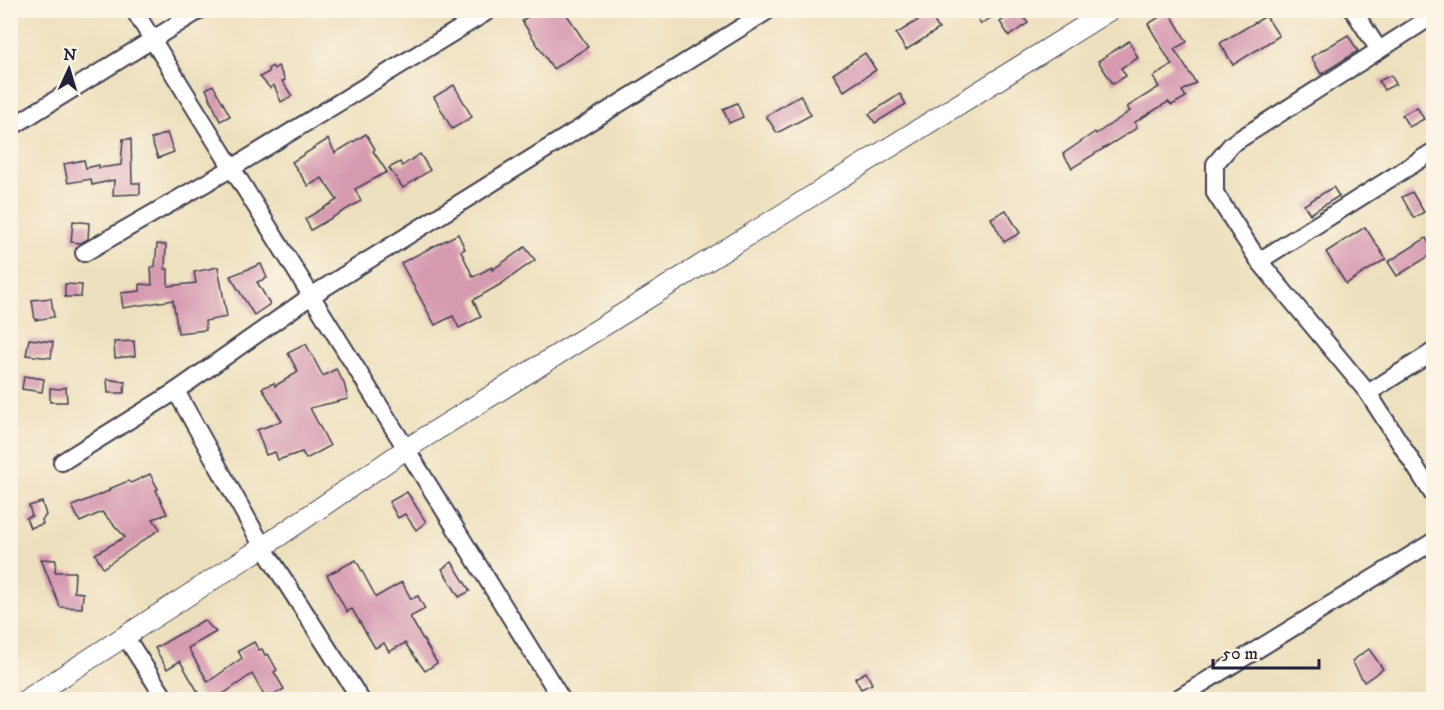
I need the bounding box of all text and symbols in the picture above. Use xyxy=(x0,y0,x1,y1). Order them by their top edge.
north arrow xyxy=(39,39,99,99)
text: N xyxy=(63,45,77,65)
scale bar xyxy=(1213,632,1320,670)
text: 50 m xyxy=(1222,643,1258,665)

